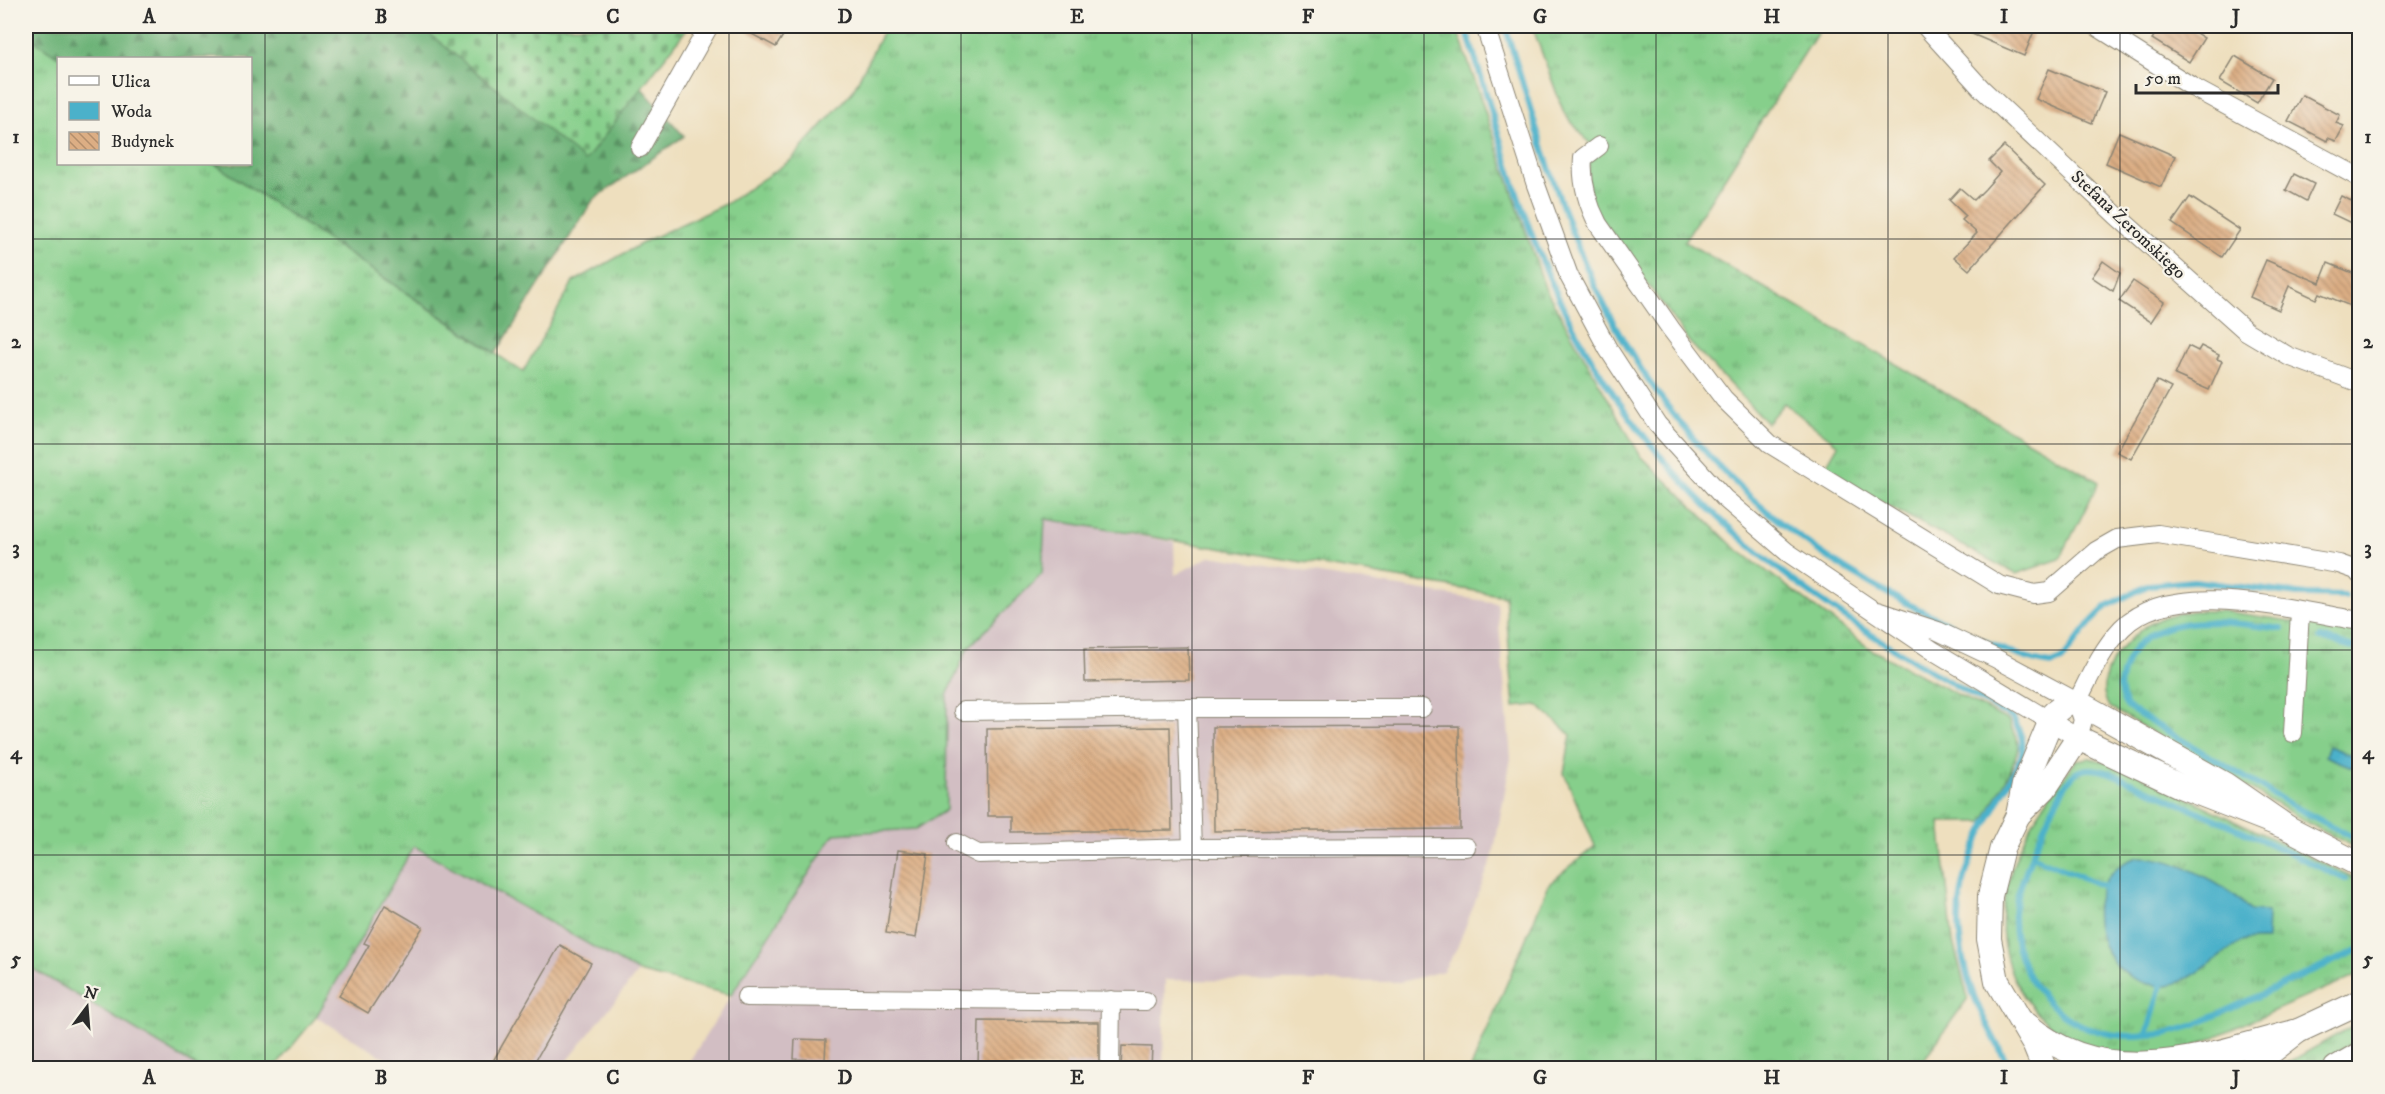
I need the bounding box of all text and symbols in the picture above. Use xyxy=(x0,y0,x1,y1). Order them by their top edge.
text: A xyxy=(142,5,157,30)
text: B xyxy=(375,5,387,30)
text: C xyxy=(606,5,620,30)
text: D xyxy=(838,5,853,30)
text: E xyxy=(1070,5,1084,30)
text: F xyxy=(1302,5,1315,30)
text: G xyxy=(1533,5,1547,30)
text: H xyxy=(1764,5,1781,30)
text: I xyxy=(2000,5,2008,30)
text: J xyxy=(2230,5,2240,30)
legend xyxy=(57,57,252,165)
scale bar xyxy=(2136,57,2278,95)
text: 50 m xyxy=(2145,68,2181,90)
text: Ulica xyxy=(111,71,151,93)
text: Woda xyxy=(110,101,152,123)
text: 1 xyxy=(12,125,20,150)
text: 1 xyxy=(2364,125,2372,150)
text: Budynek xyxy=(111,131,174,153)
street label: Stefana Żeromskiego xyxy=(2066,166,2190,284)
text: 2 xyxy=(11,330,22,355)
text: 2 xyxy=(2363,330,2374,355)
text: 3 xyxy=(12,536,20,561)
text: 3 xyxy=(2364,536,2372,561)
text: 4 xyxy=(10,741,23,766)
text: 4 xyxy=(2362,741,2375,766)
text: 5 xyxy=(10,947,21,972)
text: 5 xyxy=(2362,947,2373,972)
north arrow xyxy=(57,977,117,1037)
text: N xyxy=(82,982,100,1005)
text: A xyxy=(142,1066,157,1091)
text: B xyxy=(375,1066,387,1091)
text: C xyxy=(606,1066,620,1091)
text: D xyxy=(838,1066,853,1091)
text: E xyxy=(1070,1066,1084,1091)
text: F xyxy=(1302,1066,1315,1091)
text: G xyxy=(1533,1066,1547,1091)
text: H xyxy=(1764,1066,1781,1091)
text: I xyxy=(2000,1066,2008,1091)
text: J xyxy=(2230,1066,2240,1091)

